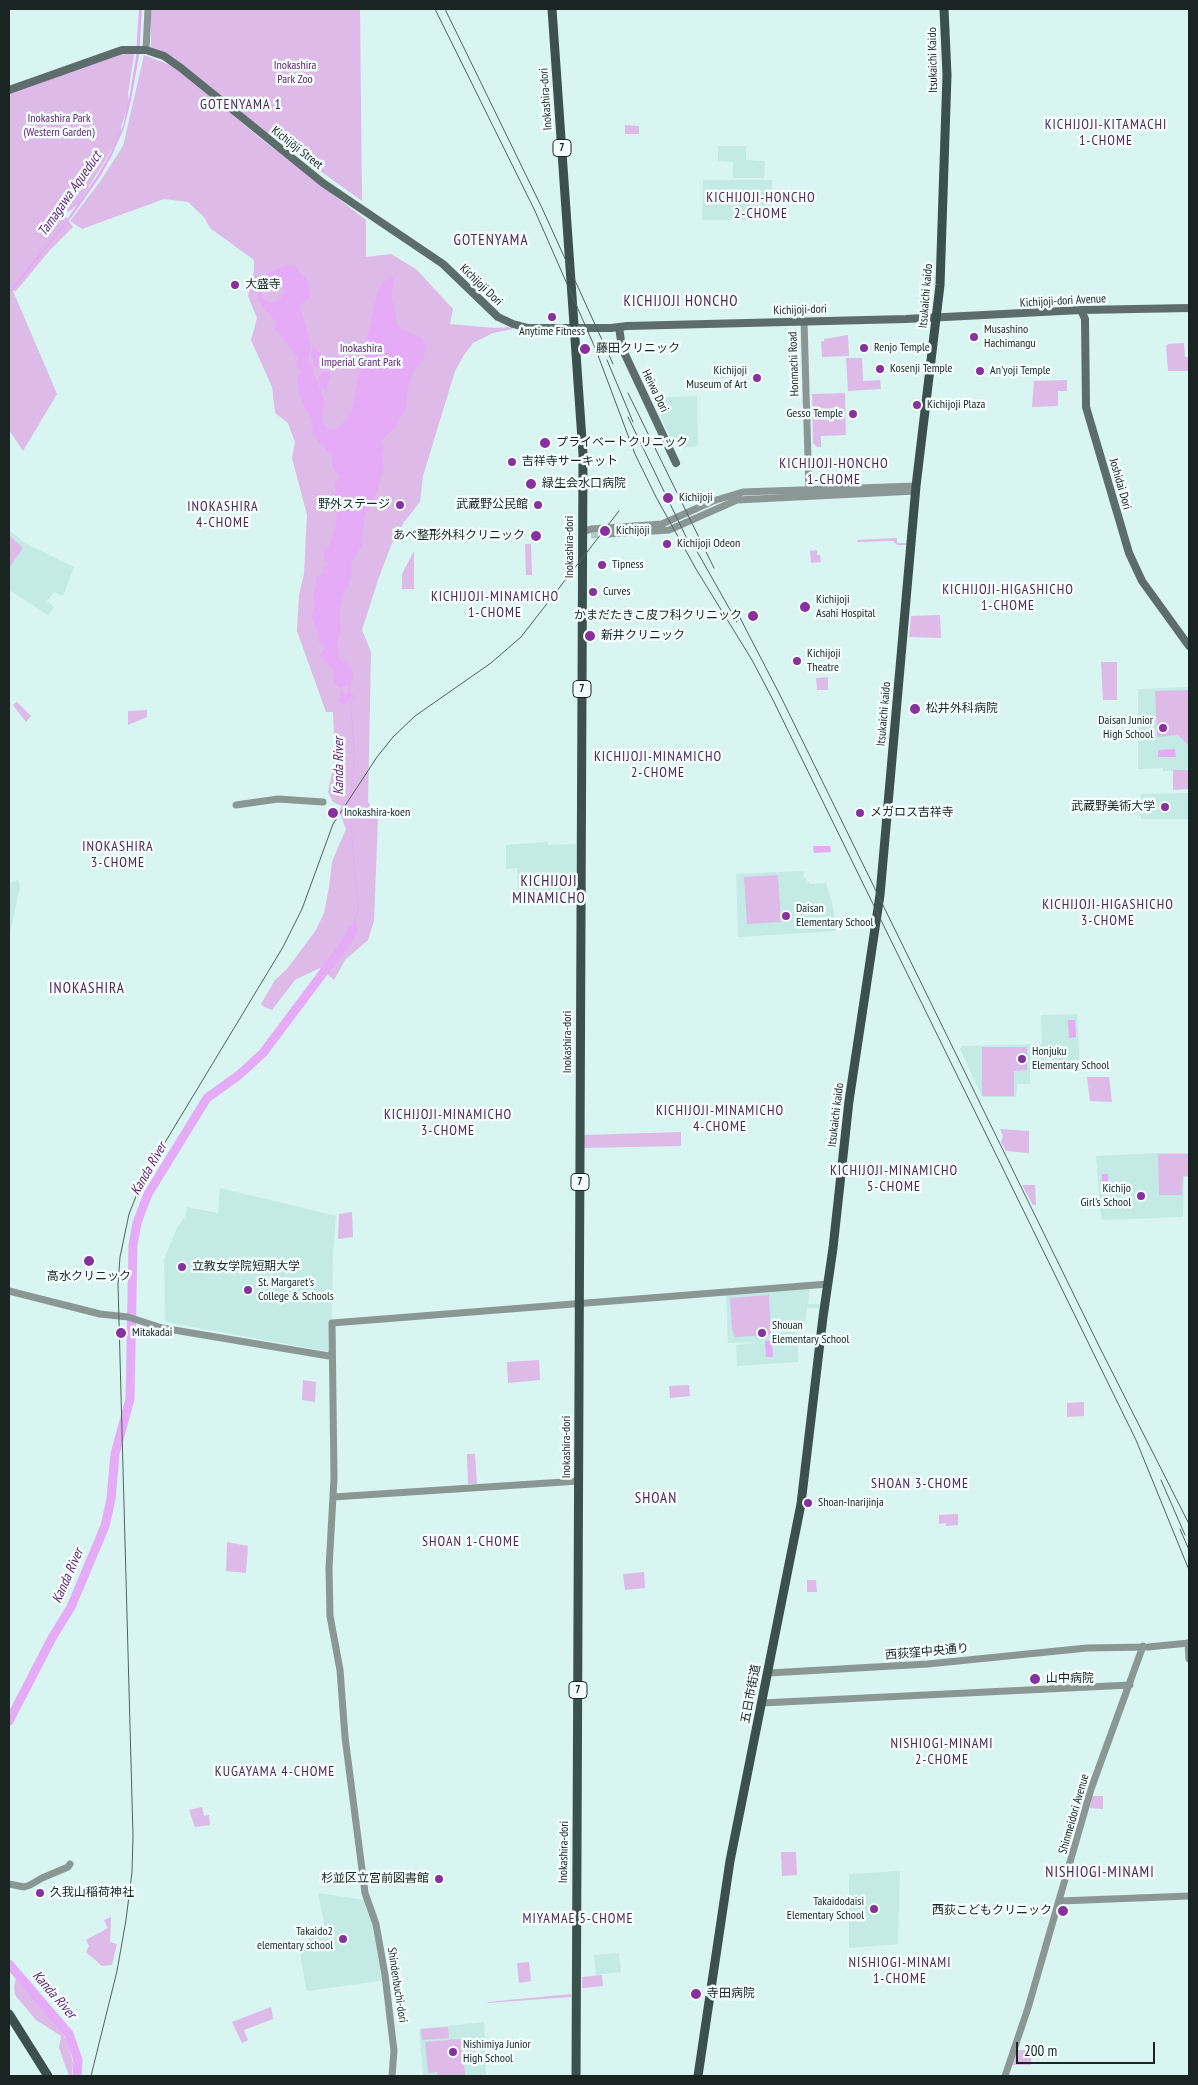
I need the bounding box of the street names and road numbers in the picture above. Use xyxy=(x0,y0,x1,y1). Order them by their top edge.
street label: Itsukaichi Kaido xyxy=(925,27,941,93)
street label: Inokashira-dori xyxy=(537,67,555,131)
street label: Kichijōji Street xyxy=(269,124,325,172)
road number: 7 xyxy=(553,140,571,156)
street label: Kichijoji Dori xyxy=(457,261,505,309)
street label: Itsukaichi kaido xyxy=(916,263,936,329)
street label: Kichijoji-dori Avenue xyxy=(1020,292,1106,310)
street label: Kichijoji-dori xyxy=(773,302,827,318)
street label: Honmachi Road xyxy=(786,331,802,397)
street label: Heiwa Dori xyxy=(638,367,672,415)
street label: Joshidai Dori xyxy=(1106,457,1134,511)
street label: Inokashira-dori xyxy=(563,516,577,578)
road number: 7 xyxy=(573,681,591,698)
street label: Itsukaichi kaido xyxy=(874,681,894,747)
street label: Inokashira-dori xyxy=(561,1011,575,1073)
street label: Itsukaichi kaido xyxy=(825,1082,847,1148)
road number: 7 xyxy=(571,1174,589,1190)
street label: Inokashira-dori xyxy=(560,1416,574,1478)
street label: 西荻窪中央通り xyxy=(885,1641,969,1663)
street label: 五日市街道 xyxy=(738,1663,764,1725)
road number: 7 xyxy=(569,1682,587,1698)
street label: Shinmeidori Avenue xyxy=(1056,1772,1092,1856)
street label: Inokashira-dori xyxy=(556,1821,572,1883)
street label: Shindenbuchi-dori xyxy=(384,1946,410,2024)

